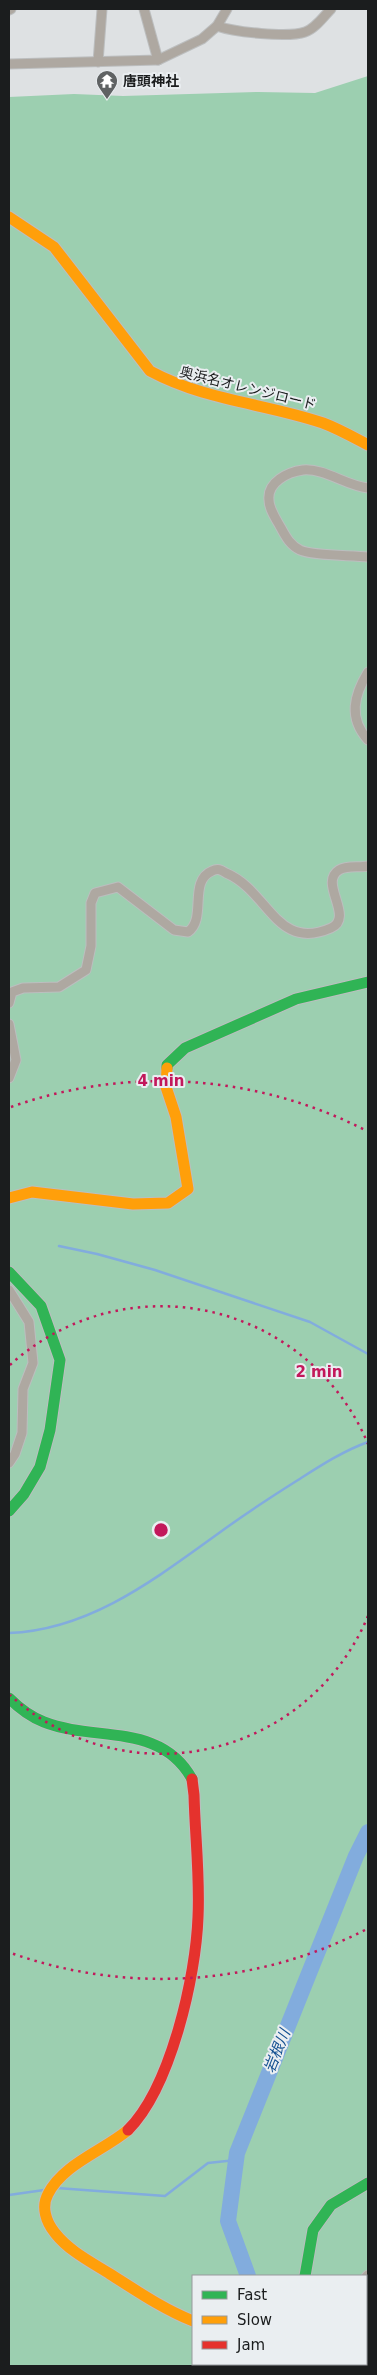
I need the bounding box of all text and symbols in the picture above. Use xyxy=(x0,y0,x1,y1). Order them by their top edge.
temple icon: 唐頭神社 xyxy=(95,69,119,100)
place label: 唐頭神社 xyxy=(123,73,179,89)
street label: 奥浜名オレンジロード xyxy=(178,363,318,413)
text: 4 min xyxy=(137,1072,185,1090)
text: 2 min xyxy=(295,1363,343,1381)
centre of rings xyxy=(152,1521,170,1539)
water label: 岩根川 xyxy=(260,2025,295,2075)
legend xyxy=(192,2275,367,2365)
text: Fast xyxy=(237,2286,267,2304)
text: Slow xyxy=(237,2311,272,2329)
text: Jam xyxy=(236,2336,265,2354)

